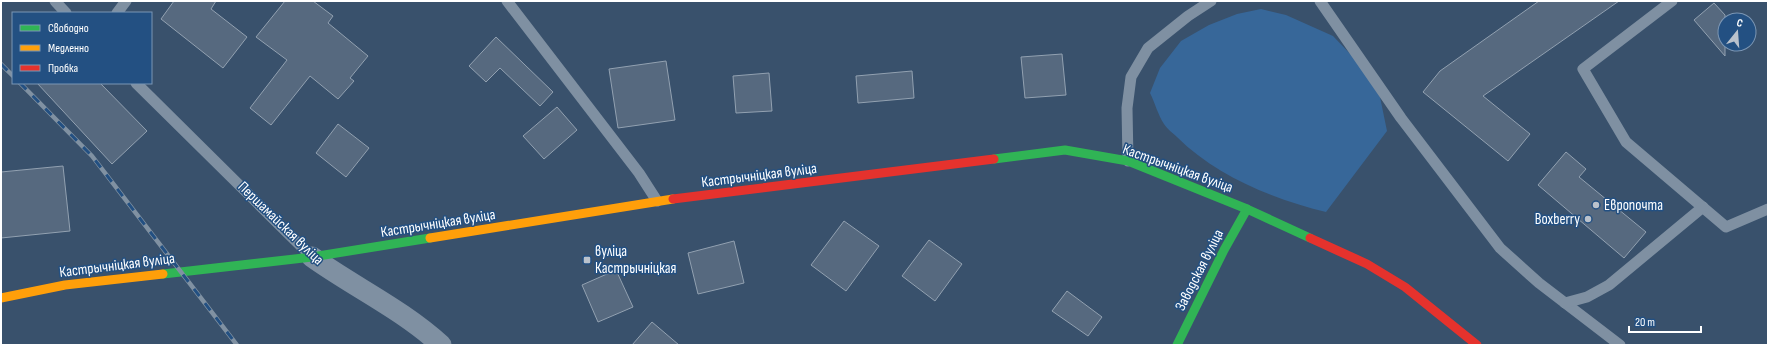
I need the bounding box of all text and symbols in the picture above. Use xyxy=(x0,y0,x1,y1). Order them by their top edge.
legend xyxy=(12,12,152,84)
north arrow xyxy=(1717,12,1757,52)
text: С xyxy=(1735,16,1745,30)
text: Свободно xyxy=(48,21,89,36)
text: Медленно xyxy=(48,41,89,56)
text: Пробка xyxy=(48,61,79,76)
street label: Кастрычніцкая вуліца xyxy=(1120,140,1236,197)
street label: Кастрычніцкая вуліца xyxy=(700,159,818,192)
street label: Першамайская вуліца xyxy=(234,178,328,269)
place label: Европочта xyxy=(1604,196,1663,215)
marker: Европочта xyxy=(1591,200,1601,210)
street label: Кастрычніцкая вуліца xyxy=(379,205,497,242)
place label: Boxberry xyxy=(1535,210,1580,229)
marker: Boxberry xyxy=(1583,214,1593,224)
street label: Заводская вуліца xyxy=(1171,226,1228,314)
place label: вуліца Кастрычніцкая xyxy=(595,242,677,278)
street label: Кастрычніцкая вуліца xyxy=(58,249,176,282)
marker: вуліца Кастрычніцкая xyxy=(582,255,592,265)
scale bar xyxy=(1629,308,1701,334)
text: 20 m xyxy=(1635,315,1655,330)

